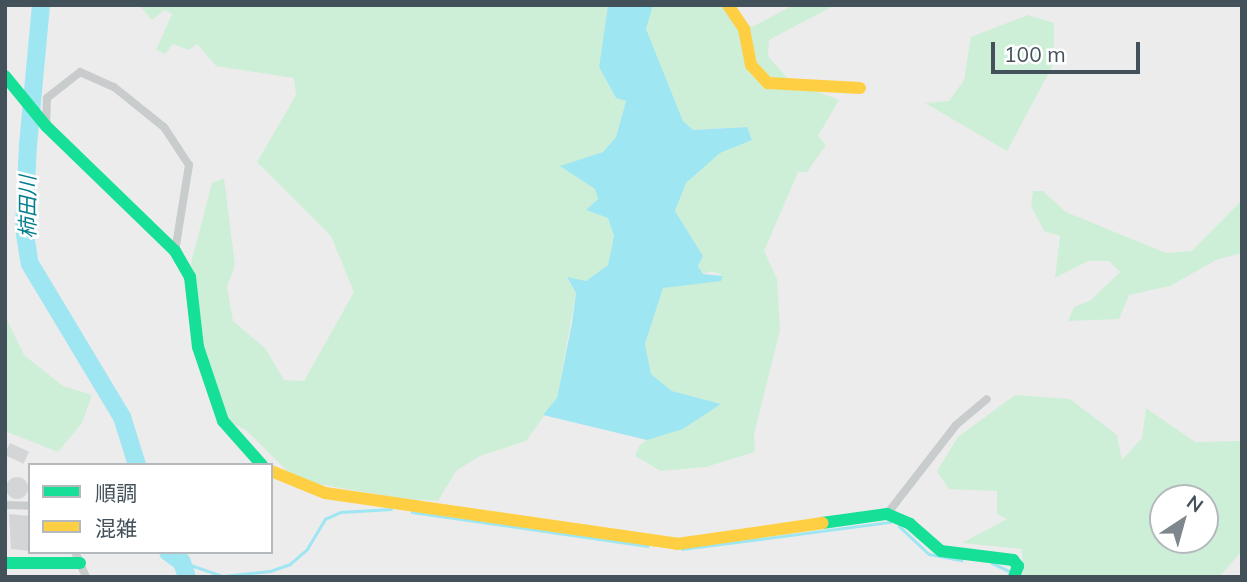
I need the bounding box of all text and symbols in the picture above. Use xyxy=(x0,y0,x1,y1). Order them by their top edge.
scale bar xyxy=(995,28,1144,72)
text: 100 m xyxy=(1004,41,1066,67)
water label: 柿田川 xyxy=(14,176,40,238)
legend xyxy=(28,463,273,554)
text: 順調 xyxy=(95,480,137,506)
north arrow xyxy=(1149,484,1219,554)
text: N xyxy=(1182,490,1208,518)
text: 混雑 xyxy=(95,515,137,541)

